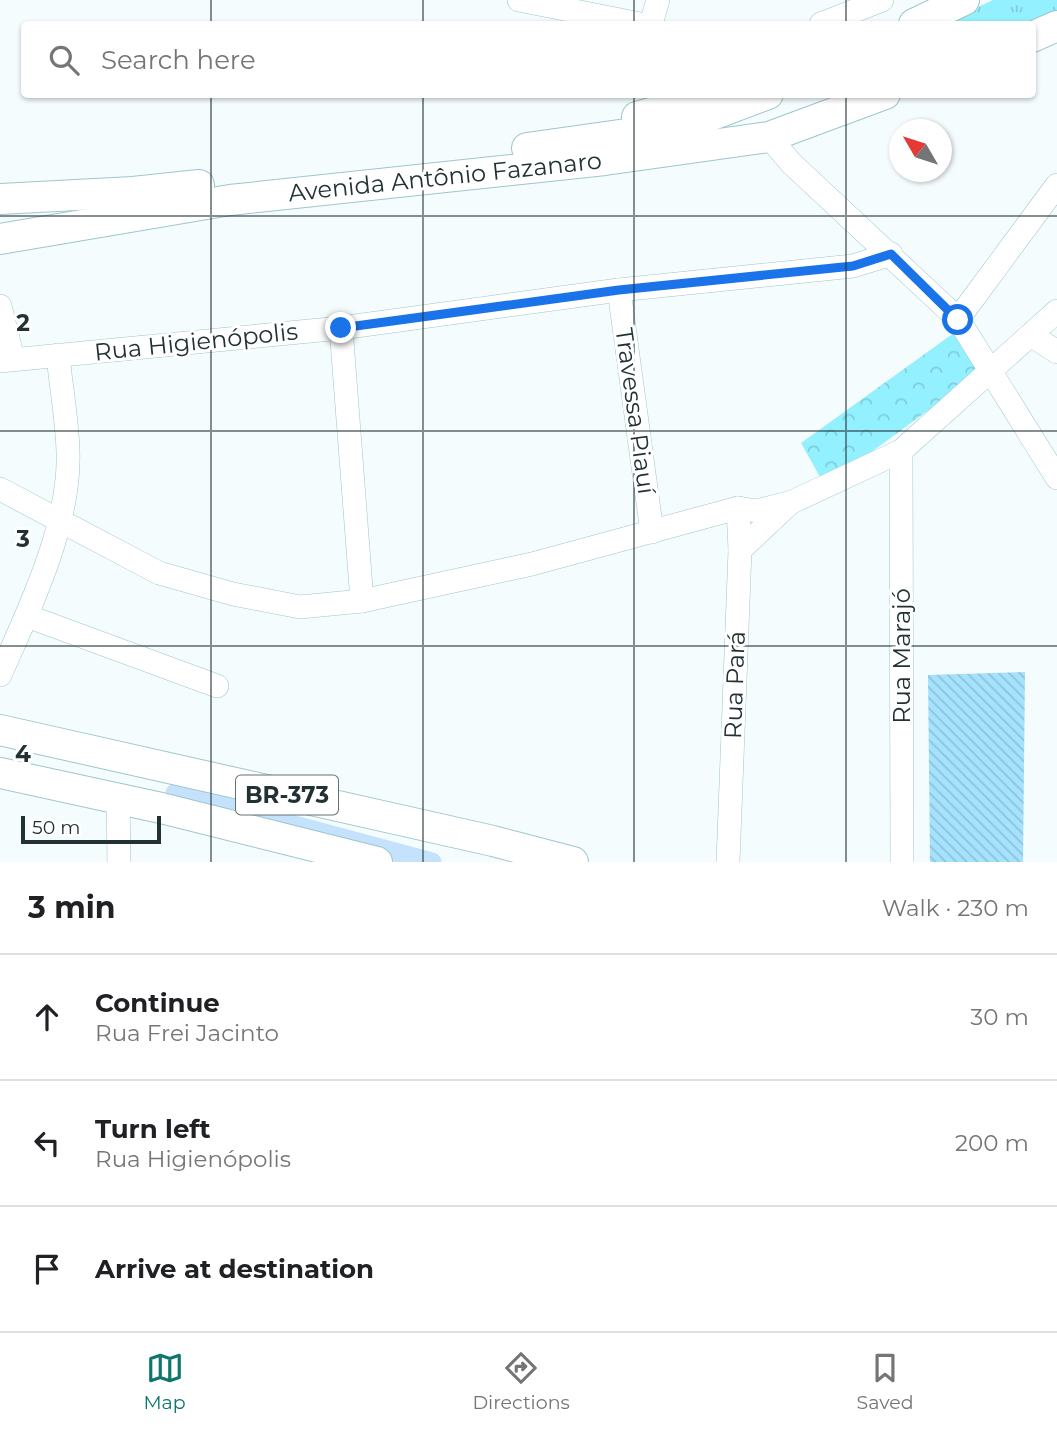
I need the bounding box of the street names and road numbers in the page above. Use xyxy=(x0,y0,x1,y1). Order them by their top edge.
street label: Avenida Antônio Fazanaro xyxy=(287,146,603,207)
street label: Rua Higienópolis xyxy=(93,316,299,367)
street label: Travessa Piauí xyxy=(609,326,662,497)
street label: Rua Marajó xyxy=(887,588,916,724)
street label: Rua Pará xyxy=(718,631,751,739)
road number: BR-373 xyxy=(236,776,338,814)

